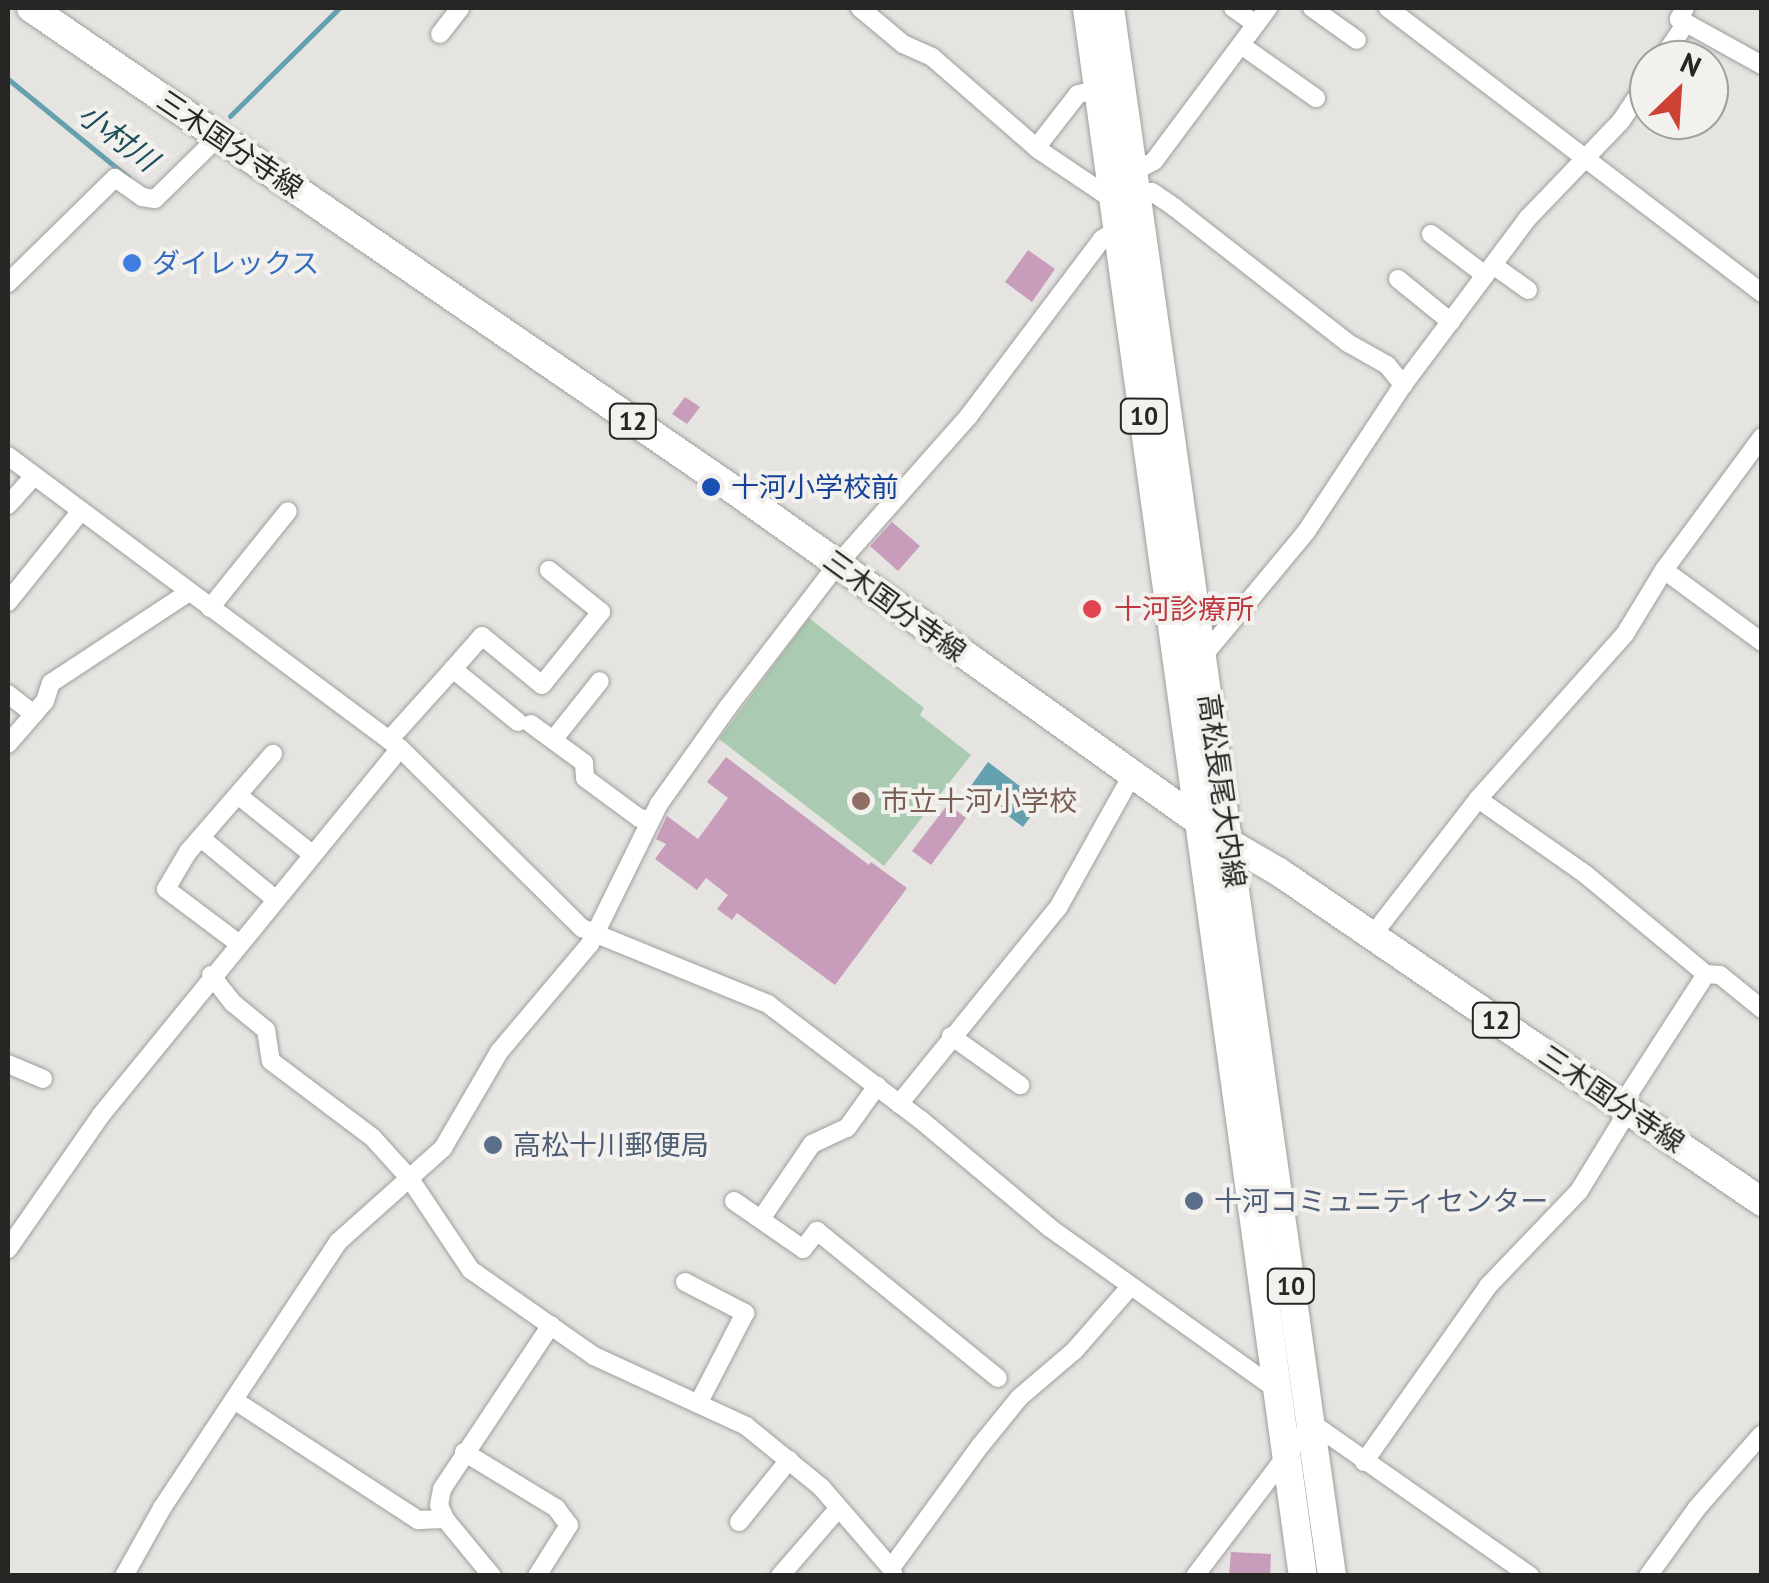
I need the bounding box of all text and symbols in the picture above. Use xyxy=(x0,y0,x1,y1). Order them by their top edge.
north arrow xyxy=(1629,40,1729,140)
text: N xyxy=(1675,44,1707,85)
street label: 三木国分寺線 xyxy=(151,83,309,205)
water label: 小村川 xyxy=(71,96,165,178)
place label: ダイレックス xyxy=(152,246,320,280)
marker: ダイレックス xyxy=(121,252,143,274)
road number: 10 xyxy=(1119,396,1169,436)
road number: 12 xyxy=(608,401,658,441)
place label: 十河小学校前 xyxy=(731,470,899,504)
marker: 十河小学校前 xyxy=(700,476,722,498)
street label: 三木国分寺線 xyxy=(817,543,973,669)
place label: 十河診療所 xyxy=(1114,592,1254,626)
marker: 十河診療所 xyxy=(1079,596,1105,622)
street label: 高松長尾大内線 xyxy=(1192,692,1252,890)
place label: 市立十河小学校 xyxy=(881,784,1077,818)
marker: 市立十河小学校 xyxy=(850,790,872,812)
road number: 12 xyxy=(1471,1000,1521,1040)
street label: 三木国分寺線 xyxy=(1533,1038,1691,1160)
place label: 高松十川郵便局 xyxy=(513,1128,709,1162)
marker: 高松十川郵便局 xyxy=(482,1134,504,1156)
place label: 十河コミュニティセンター xyxy=(1214,1184,1550,1218)
marker: 十河コミュニティセンター xyxy=(1183,1190,1205,1212)
road number: 10 xyxy=(1266,1266,1316,1306)

